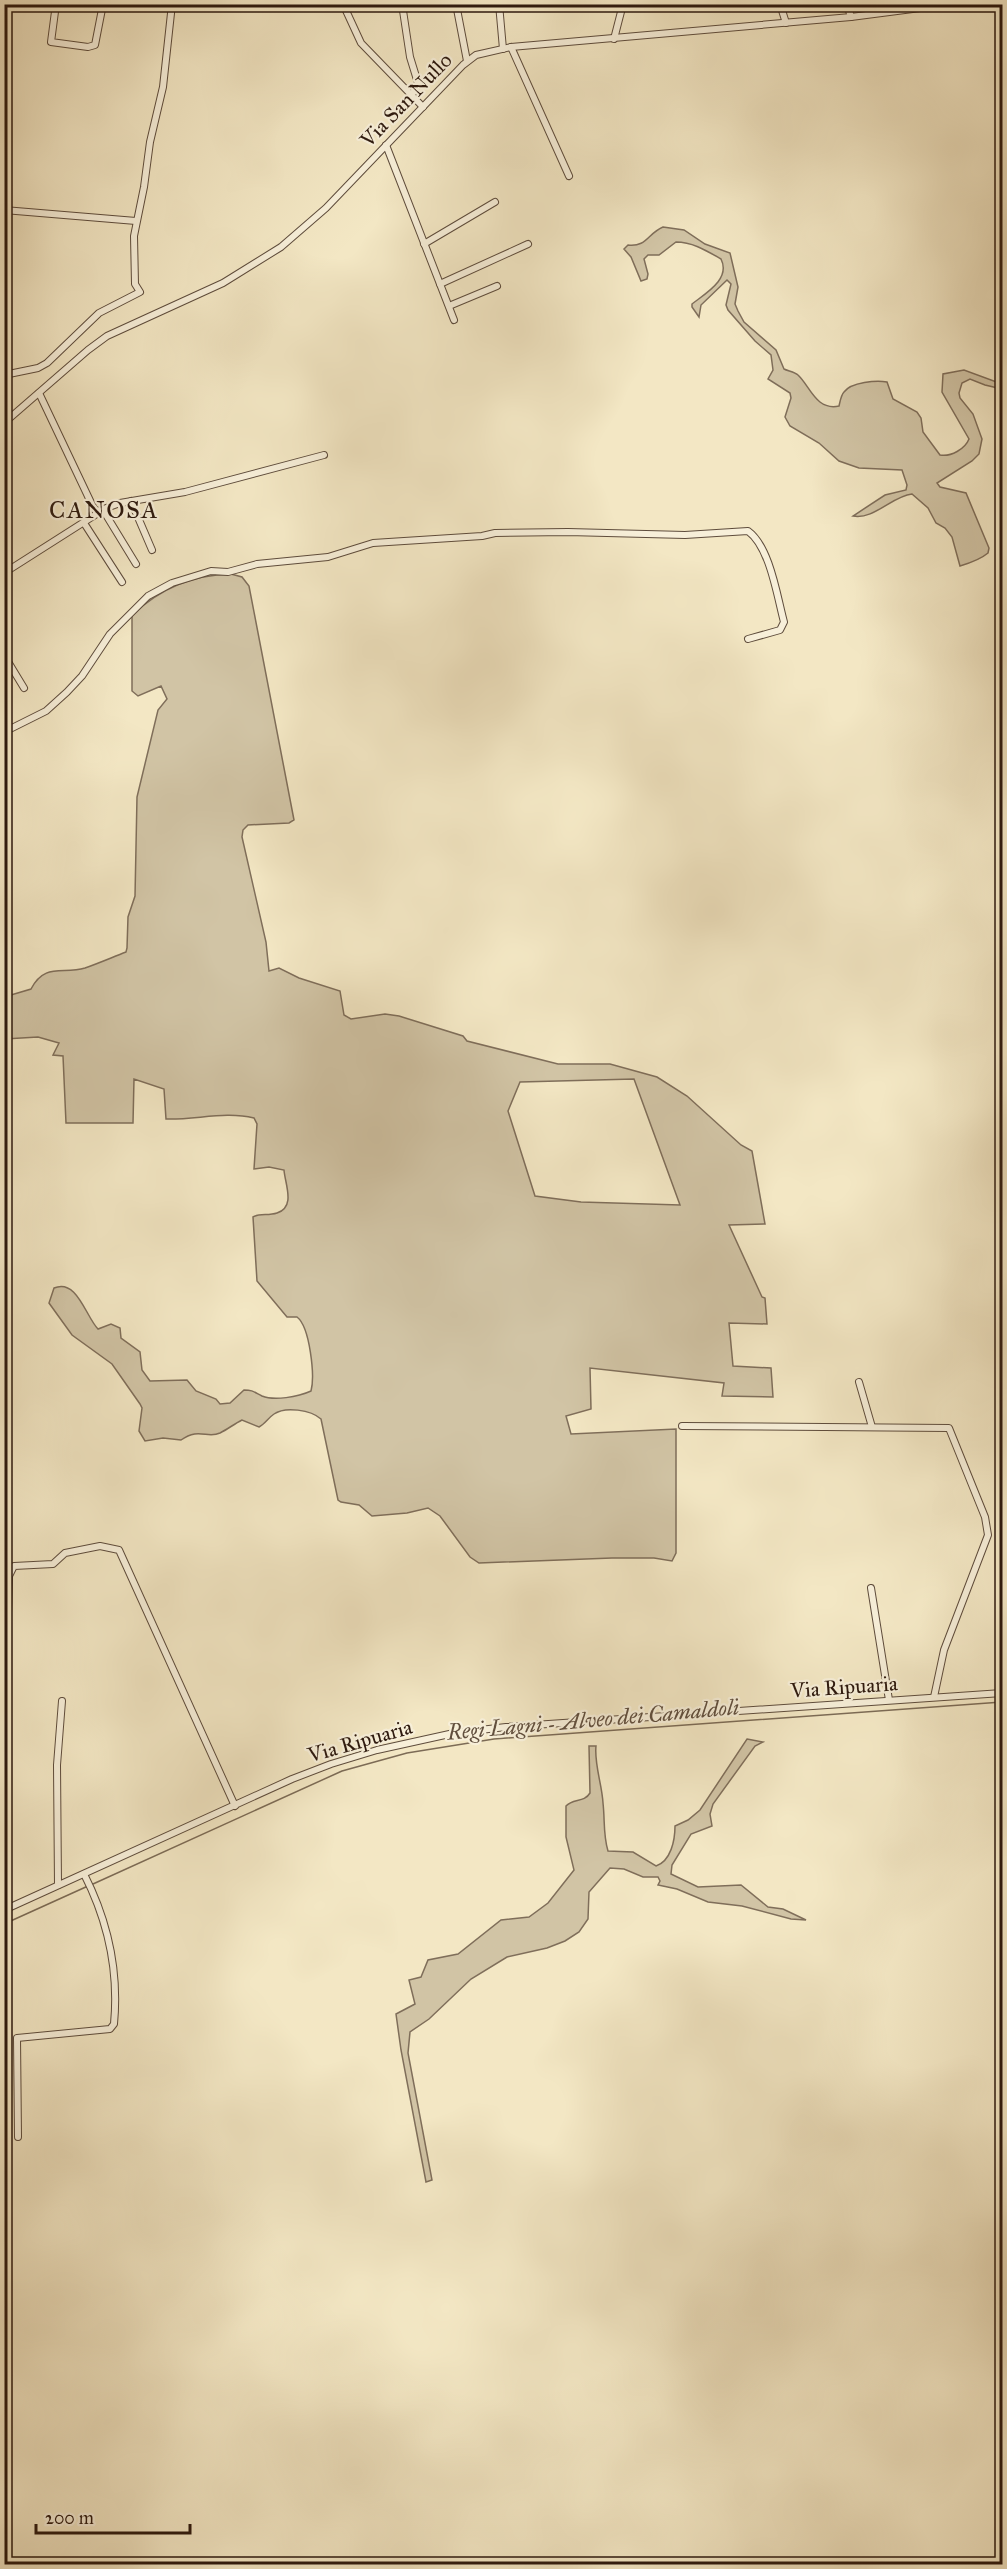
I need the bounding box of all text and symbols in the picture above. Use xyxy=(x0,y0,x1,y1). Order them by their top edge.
street label: Via San Nullo xyxy=(354,47,458,153)
district label: CANOSA xyxy=(49,495,159,525)
street label: Via Ripuaria xyxy=(789,1670,899,1704)
water label: Regi Lagni - Alveo dei Camaldoli xyxy=(445,1693,741,1746)
street label: Via Ripuaria xyxy=(304,1714,415,1769)
scale bar xyxy=(36,2497,190,2535)
text: 200 m xyxy=(45,2507,94,2529)

